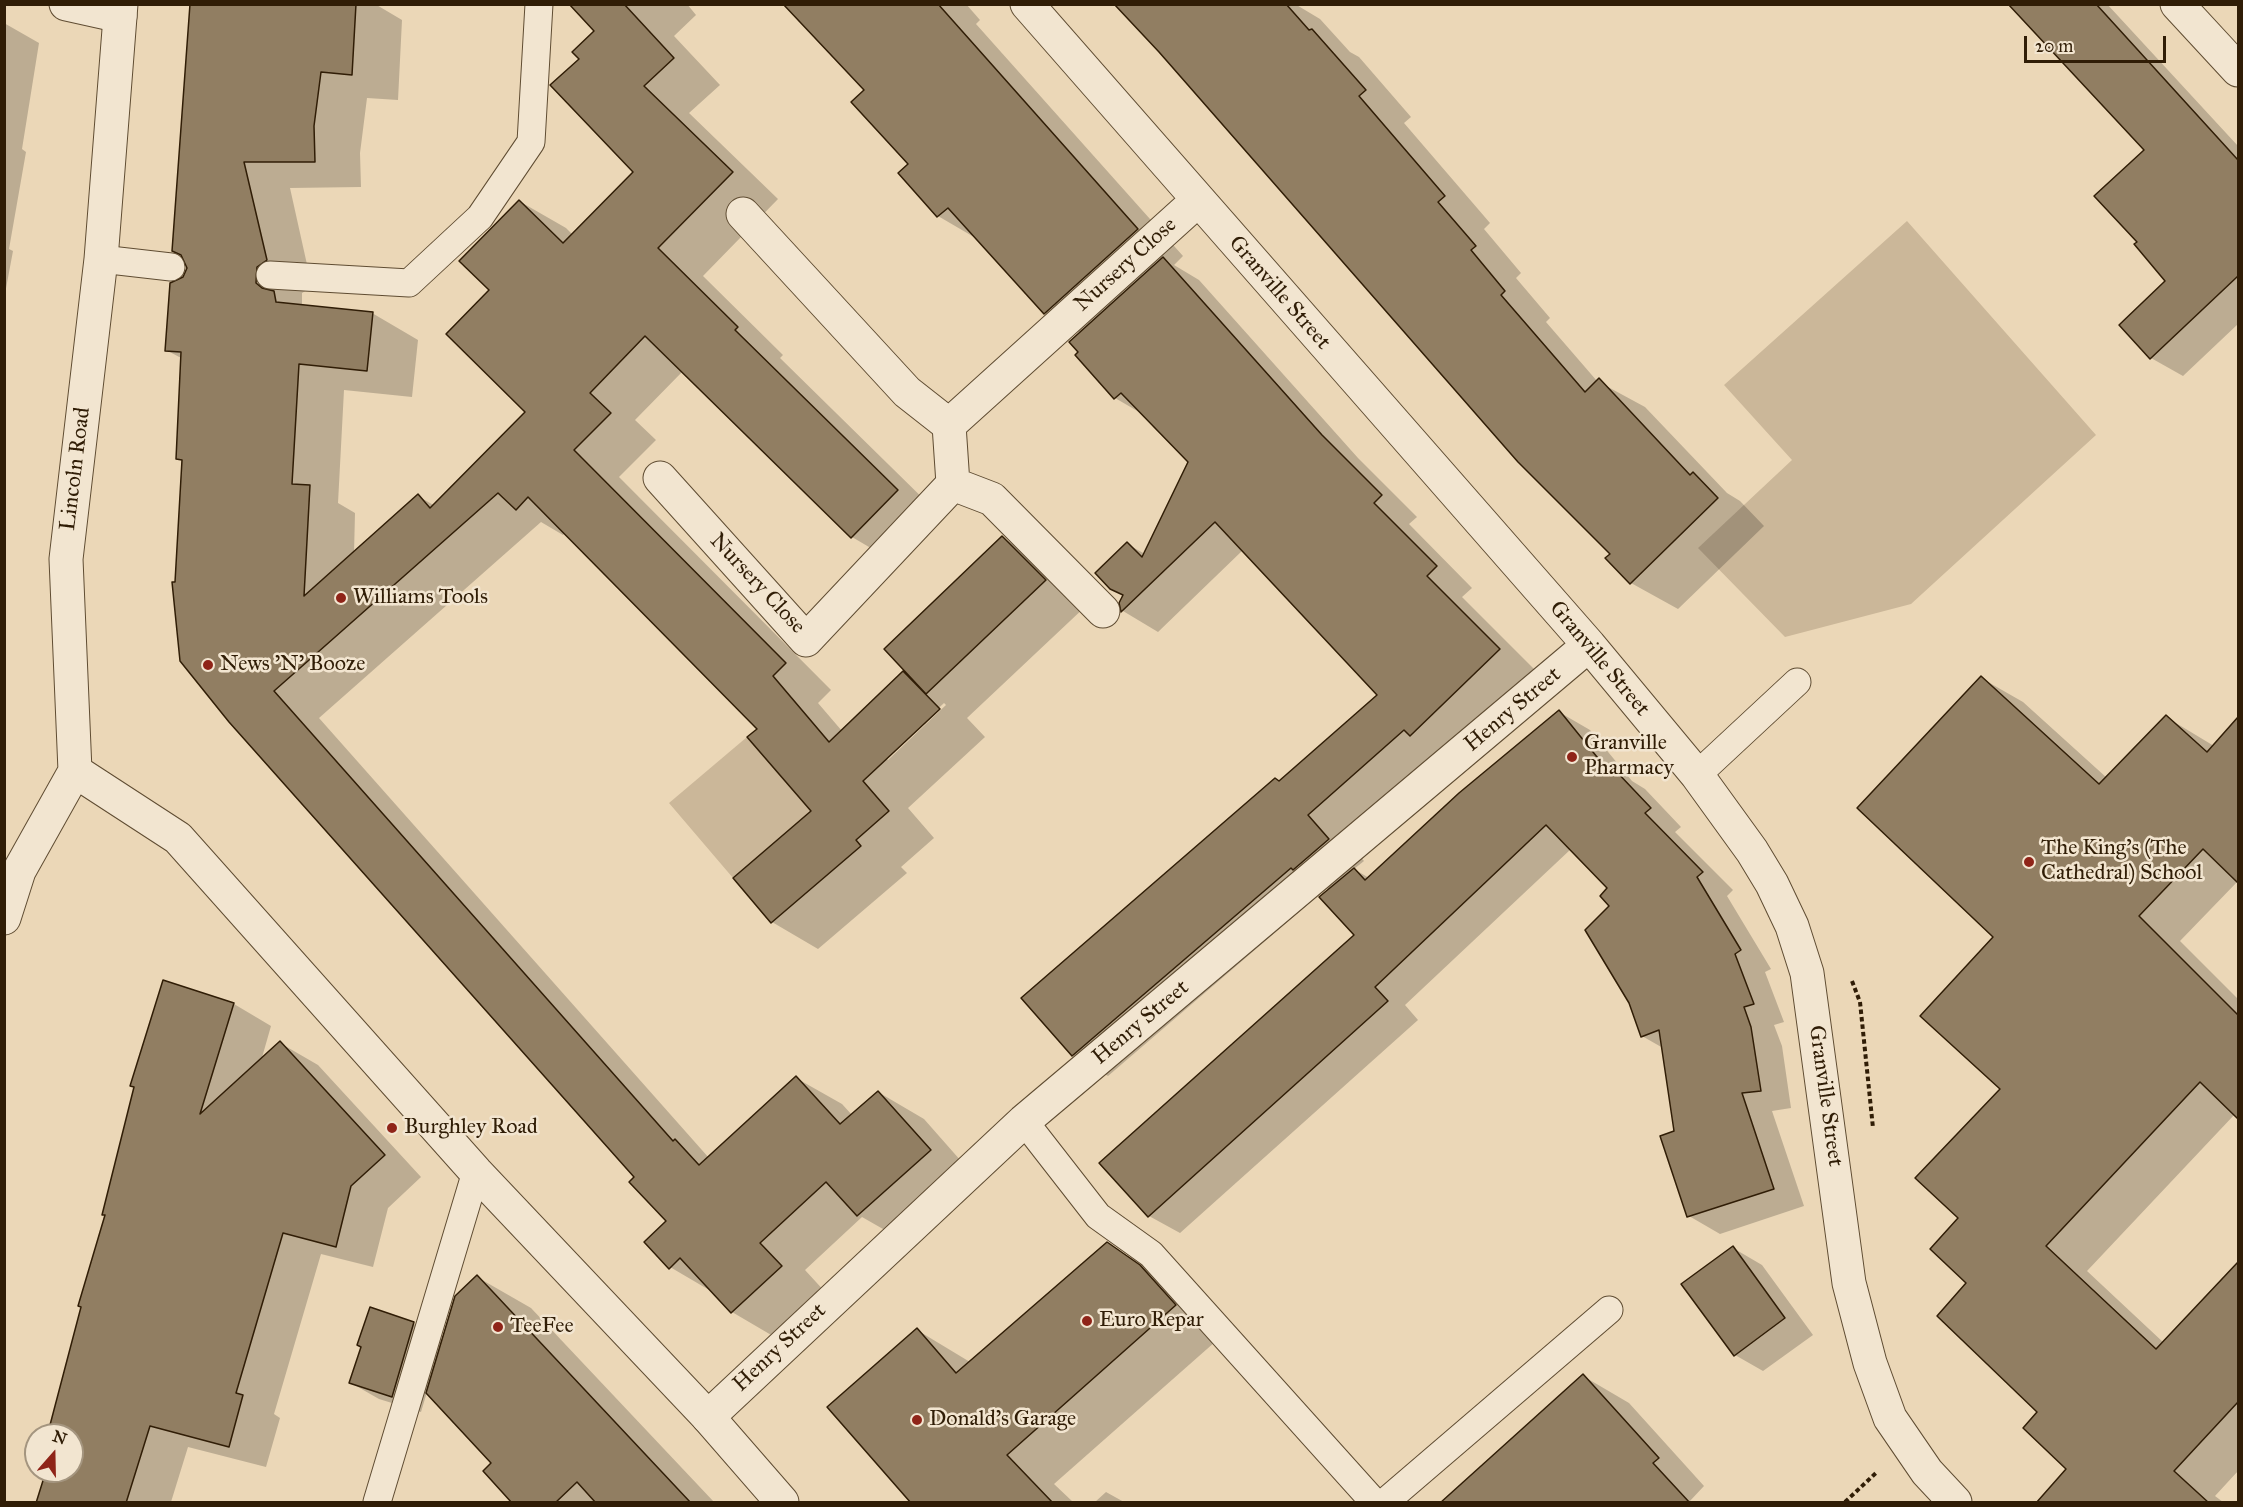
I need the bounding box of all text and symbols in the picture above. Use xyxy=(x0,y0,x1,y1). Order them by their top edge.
scale bar xyxy=(2027,24,2170,62)
text: 20 m xyxy=(2035,35,2073,57)
street label: Nursery Close xyxy=(1070,212,1182,318)
street label: Granville Street xyxy=(1222,231,1336,355)
street label: Lincoln Road xyxy=(55,406,97,532)
street label: Nursery Close xyxy=(704,528,810,640)
place label: Williams Tools xyxy=(353,585,488,611)
marker: Williams Tools xyxy=(334,591,348,605)
street label: Granville Street xyxy=(1543,596,1655,722)
place label: News 'N' Booze xyxy=(220,652,365,678)
marker: News 'N' Booze xyxy=(201,658,215,672)
street label: Henry Street xyxy=(1459,662,1567,758)
place label: Granville Pharmacy xyxy=(1584,731,1674,782)
marker: Granville Pharmacy xyxy=(1565,750,1579,764)
place label: The King's (The Cathedral) School xyxy=(2041,836,2202,888)
marker: The King's (The Cathedral) School xyxy=(2022,855,2036,869)
street label: Henry Street xyxy=(1087,975,1195,1071)
street label: Granville Street xyxy=(1802,1024,1848,1168)
place label: Burghley Road xyxy=(404,1115,538,1141)
marker: Burghley Road xyxy=(385,1121,399,1135)
street label: Henry Street xyxy=(728,1298,832,1398)
place label: Euro Repar xyxy=(1099,1308,1204,1334)
place label: TeeFee xyxy=(510,1314,574,1340)
marker: Euro Repar xyxy=(1080,1314,1094,1328)
marker: TeeFee xyxy=(491,1320,505,1334)
place label: Donald's Garage xyxy=(929,1407,1076,1433)
marker: Donald's Garage xyxy=(910,1413,924,1427)
north arrow xyxy=(24,1423,84,1483)
text: N xyxy=(50,1426,69,1449)

